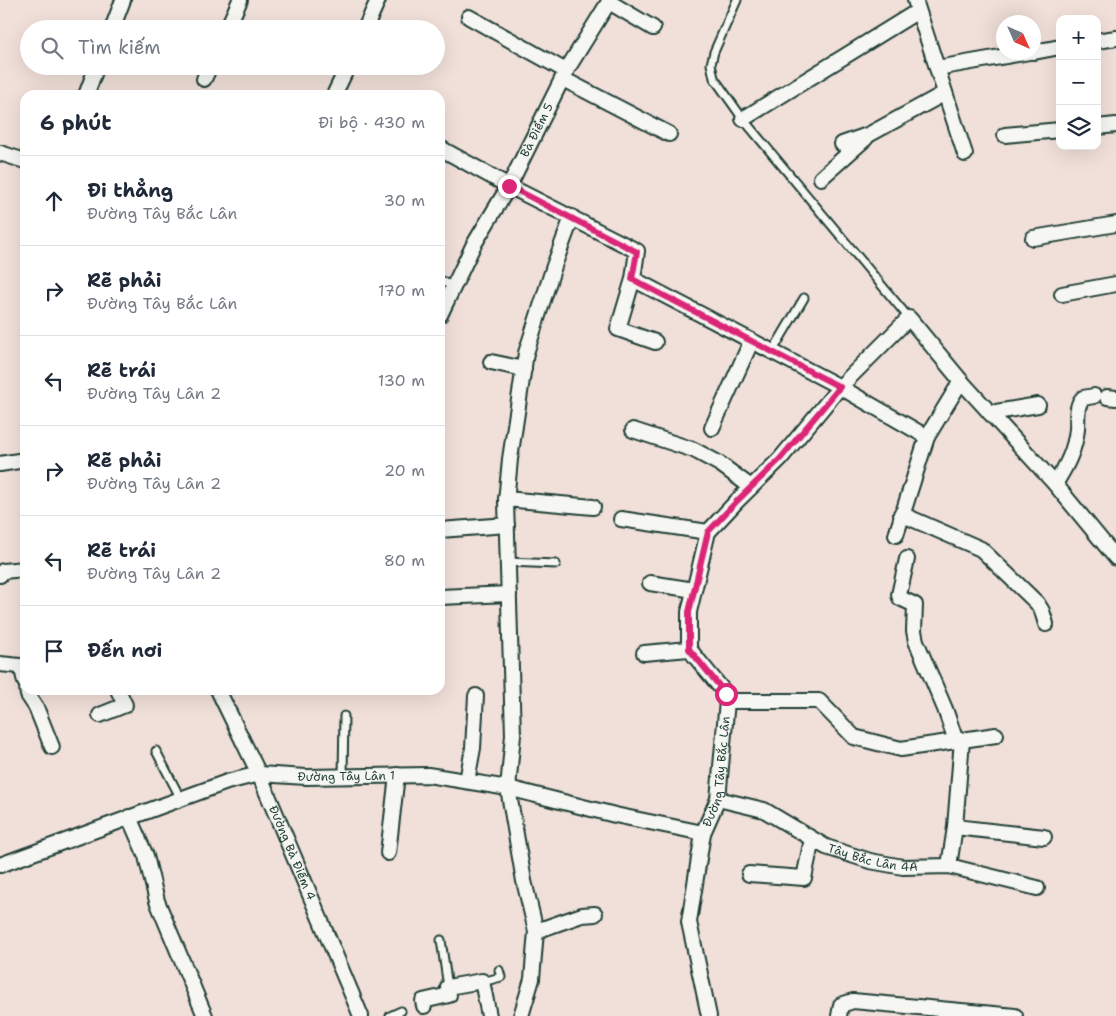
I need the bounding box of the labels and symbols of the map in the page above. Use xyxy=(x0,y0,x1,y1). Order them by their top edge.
north arrow xyxy=(996,15,1041,60)
street label: Bà Điểm 5 xyxy=(517,100,557,160)
route end xyxy=(498,175,521,198)
route start xyxy=(715,683,738,706)
street label: Đường Tây Bắc Lân xyxy=(699,716,734,829)
street label: Đường Tây Lân 1 xyxy=(297,768,395,785)
street label: Đường Bà Điểm 4 xyxy=(265,803,319,903)
street label: Tây Bắc Lân 4A xyxy=(826,840,918,875)

